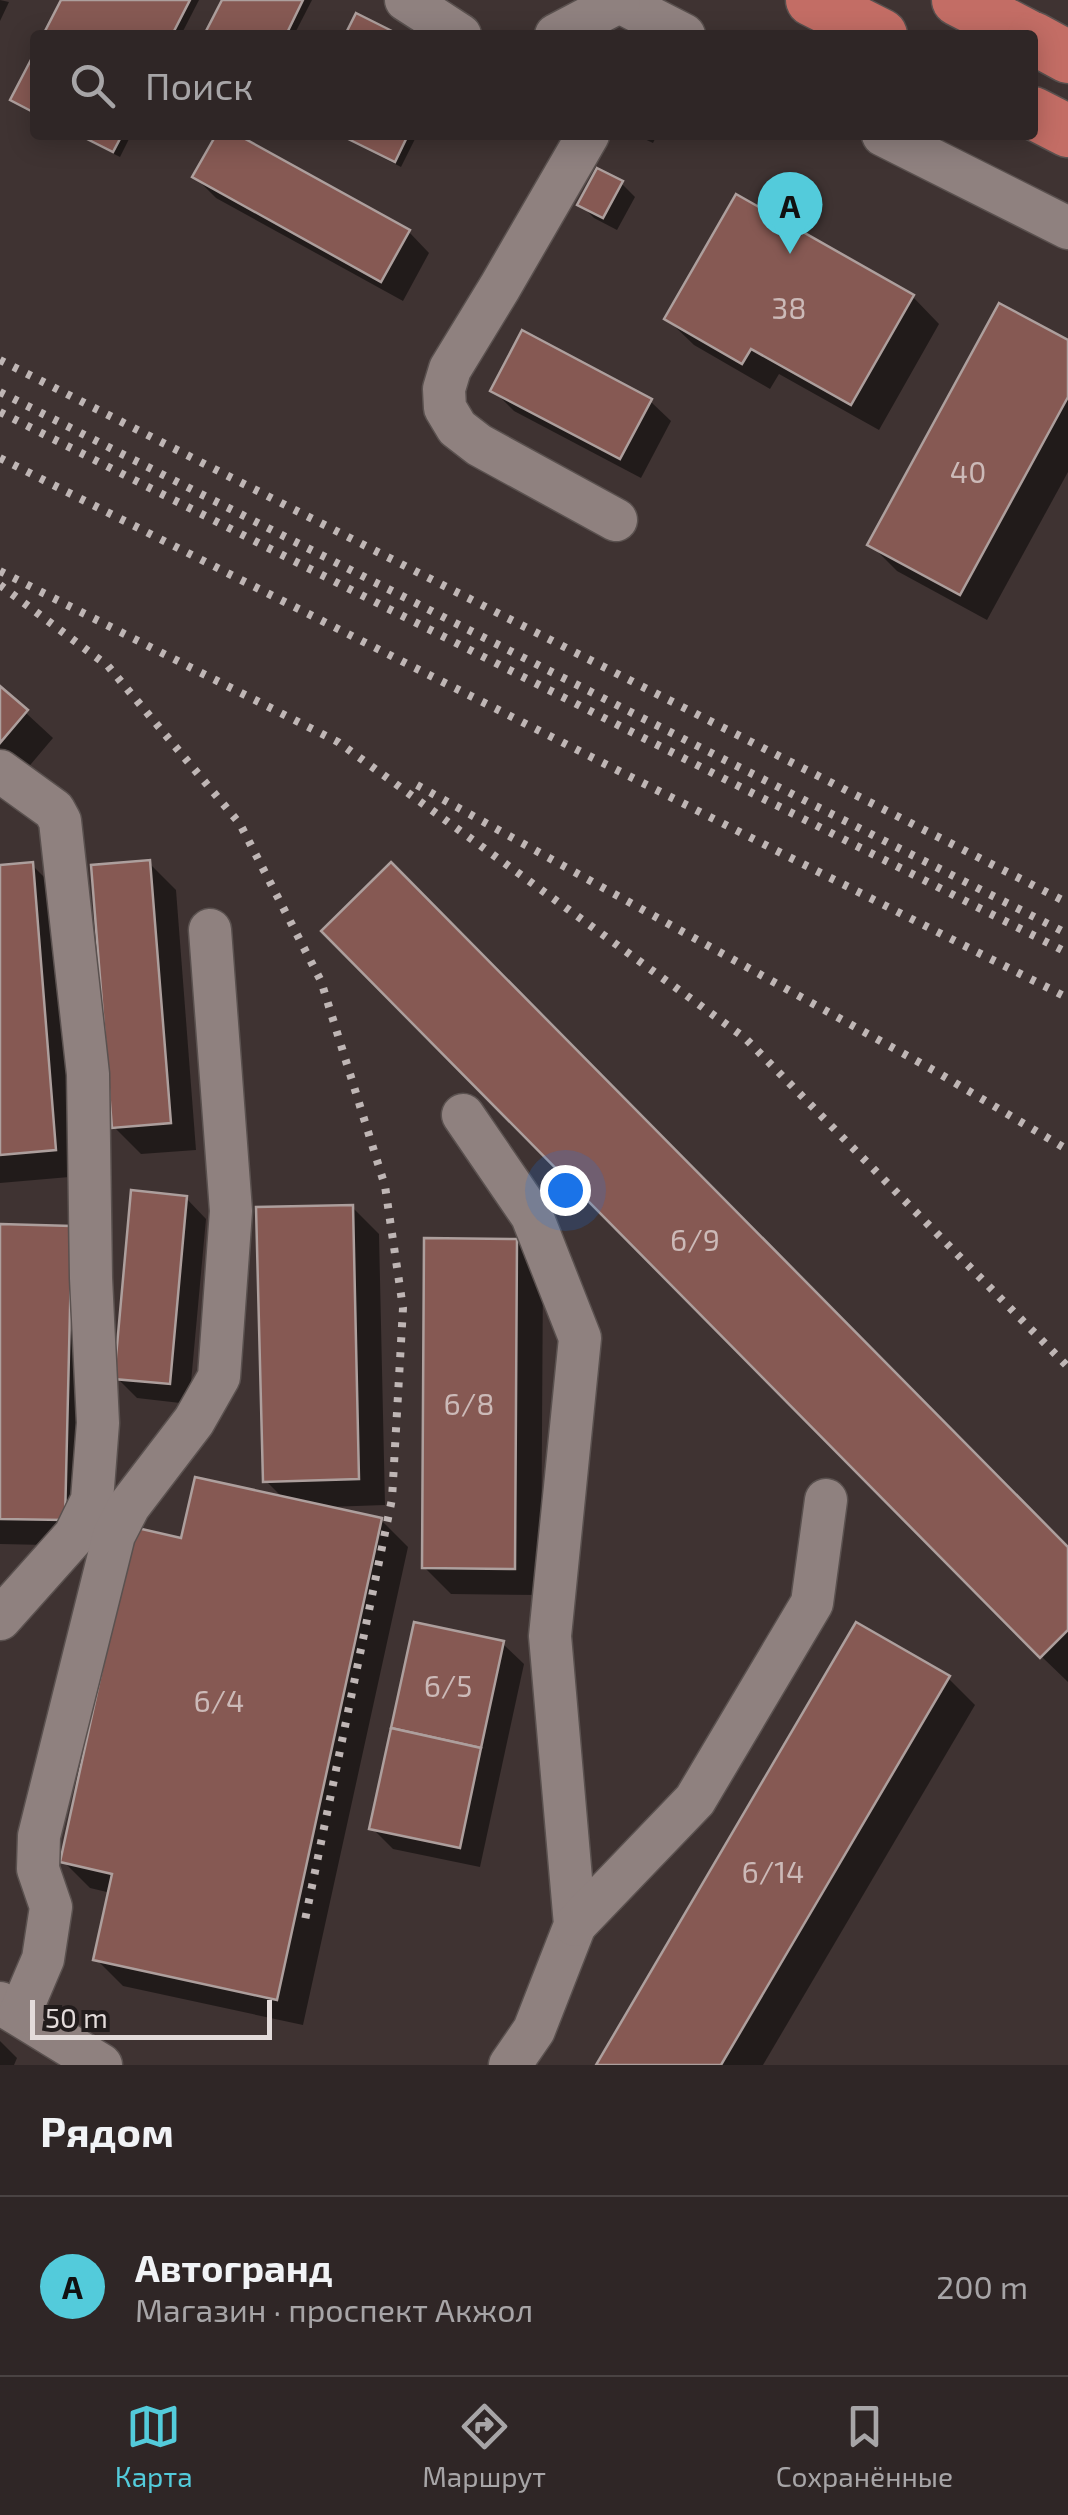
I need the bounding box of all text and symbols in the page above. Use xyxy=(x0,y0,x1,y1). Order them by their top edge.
search box xyxy=(30,30,1038,140)
icon: search xyxy=(65,58,120,113)
text: Поиск xyxy=(145,62,254,108)
pin: A xyxy=(758,172,822,254)
house number: 38 xyxy=(772,289,806,325)
house number: 40 xyxy=(950,453,986,489)
your location xyxy=(540,1165,591,1216)
house number: 6/9 xyxy=(670,1221,720,1257)
house number: 6/8 xyxy=(444,1385,494,1421)
house number: 6/5 xyxy=(424,1667,472,1703)
house number: 6/4 xyxy=(193,1682,245,1718)
house number: 6/14 xyxy=(741,1853,805,1889)
scale bar xyxy=(30,1995,272,2040)
text: 50 m xyxy=(45,2000,108,2034)
text: Рядом xyxy=(40,2105,174,2155)
text: Автогранд xyxy=(135,2244,333,2290)
text: A xyxy=(62,2267,83,2305)
text: 200 m xyxy=(936,2267,1028,2305)
text: Магазин · проспект Акжол xyxy=(135,2290,533,2328)
tab: Карта xyxy=(115,2399,193,2493)
tab: Маршрут xyxy=(422,2399,546,2493)
tab: Сохранённые xyxy=(776,2399,953,2493)

